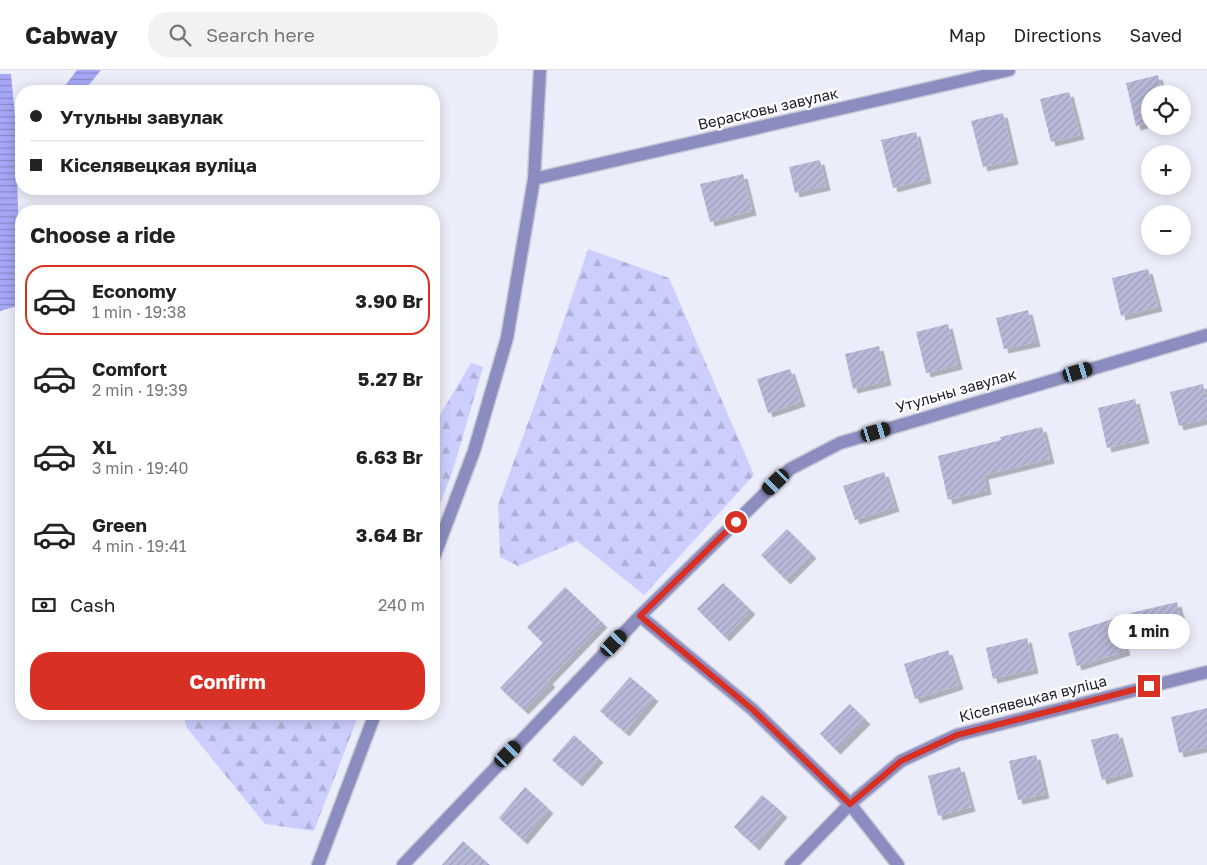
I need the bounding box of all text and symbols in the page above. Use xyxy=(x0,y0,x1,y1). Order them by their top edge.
search box xyxy=(148,12,498,57)
text: Cabway xyxy=(25,20,118,49)
icon: search xyxy=(166,21,194,49)
text: Search here xyxy=(206,23,315,46)
text: Map xyxy=(949,24,985,46)
text: Directions xyxy=(1013,24,1101,46)
text: Saved xyxy=(1129,24,1182,46)
street label: Верасковы завулак xyxy=(696,83,840,133)
map controls xyxy=(1141,85,1191,255)
button: locate xyxy=(1141,85,1191,135)
text: Утульны завулак xyxy=(60,105,224,128)
button: + xyxy=(1141,145,1191,195)
text: Кіселявецкая вуліца xyxy=(60,153,257,176)
button: − xyxy=(1141,205,1191,255)
text: Choose a ride xyxy=(30,221,176,248)
icon: car xyxy=(32,278,77,323)
text: Economy xyxy=(92,279,177,302)
text: 3.90 Br xyxy=(355,289,423,312)
text: 1 min · 19:38 xyxy=(92,302,186,322)
icon: car xyxy=(32,356,77,401)
text: Comfort xyxy=(92,357,167,380)
car xyxy=(1061,360,1094,384)
street label: Утульны завулак xyxy=(893,364,1018,416)
text: 5.27 Br xyxy=(358,367,423,390)
text: 2 min · 19:39 xyxy=(92,380,188,400)
car xyxy=(859,420,892,444)
icon: car xyxy=(32,434,77,479)
text: XL xyxy=(92,435,117,458)
text: 6.63 Br xyxy=(356,445,423,468)
text: 3 min · 19:40 xyxy=(92,458,188,478)
car xyxy=(759,466,792,498)
route start xyxy=(725,511,747,533)
icon: car xyxy=(32,512,77,557)
text: Green xyxy=(92,513,147,536)
text: 3.64 Br xyxy=(356,523,423,546)
text: 4 min · 19:41 xyxy=(92,536,187,556)
icon: cash xyxy=(30,591,58,619)
text: Cash xyxy=(70,593,115,616)
text: 240 m xyxy=(378,595,425,615)
callout: 1 min xyxy=(1108,614,1190,648)
text: 1 min xyxy=(1129,621,1169,641)
car xyxy=(598,627,629,659)
button: Confirm xyxy=(30,652,425,710)
street label: Кіселявецкая вуліца xyxy=(957,671,1108,725)
route end xyxy=(1138,675,1160,697)
car xyxy=(492,738,523,770)

